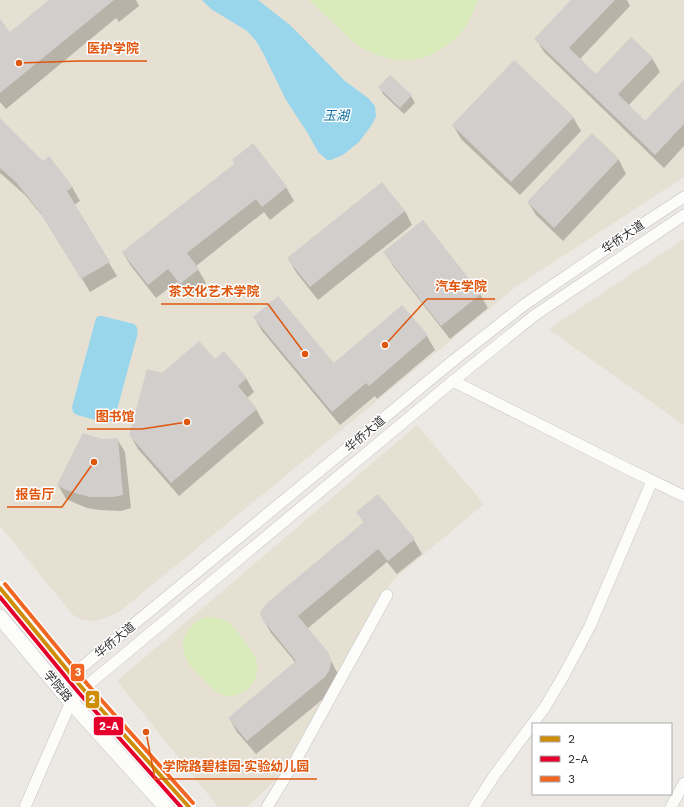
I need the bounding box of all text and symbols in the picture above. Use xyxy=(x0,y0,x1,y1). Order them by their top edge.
callout: 医护学院 xyxy=(79,36,147,61)
text: 医护学院 xyxy=(87,41,139,56)
water label: 玉湖 xyxy=(323,108,351,123)
street label: 华侨大道 xyxy=(599,218,647,256)
callout: 汽车学院 xyxy=(427,274,495,299)
callout: 茶文化艺术学院 xyxy=(161,279,268,304)
text: 汽车学院 xyxy=(435,279,487,294)
text: 茶文化艺术学院 xyxy=(168,284,260,299)
callout: 图书馆 xyxy=(87,404,142,429)
text: 图书馆 xyxy=(95,409,135,424)
street label: 华侨大道 xyxy=(342,413,388,455)
callout: 报告厅 xyxy=(7,482,62,507)
text: 报告厅 xyxy=(15,487,55,502)
street label: 华侨大道 xyxy=(92,619,138,661)
line badge: 3 xyxy=(70,663,85,682)
text: 3 xyxy=(75,666,82,679)
street label: 学院路 xyxy=(41,668,75,704)
line badge: 2 xyxy=(85,690,100,709)
text: 2 xyxy=(89,693,96,706)
line badge: 2-A xyxy=(93,716,124,736)
text: 2-A xyxy=(99,720,119,733)
legend xyxy=(532,723,672,795)
text: 2 xyxy=(568,732,575,746)
text: 2-A xyxy=(568,752,589,766)
callout: 学院路碧桂园·实验幼儿园 xyxy=(155,754,317,779)
text: 学院路碧桂园·实验幼儿园 xyxy=(163,759,309,774)
text: 3 xyxy=(568,772,575,786)

